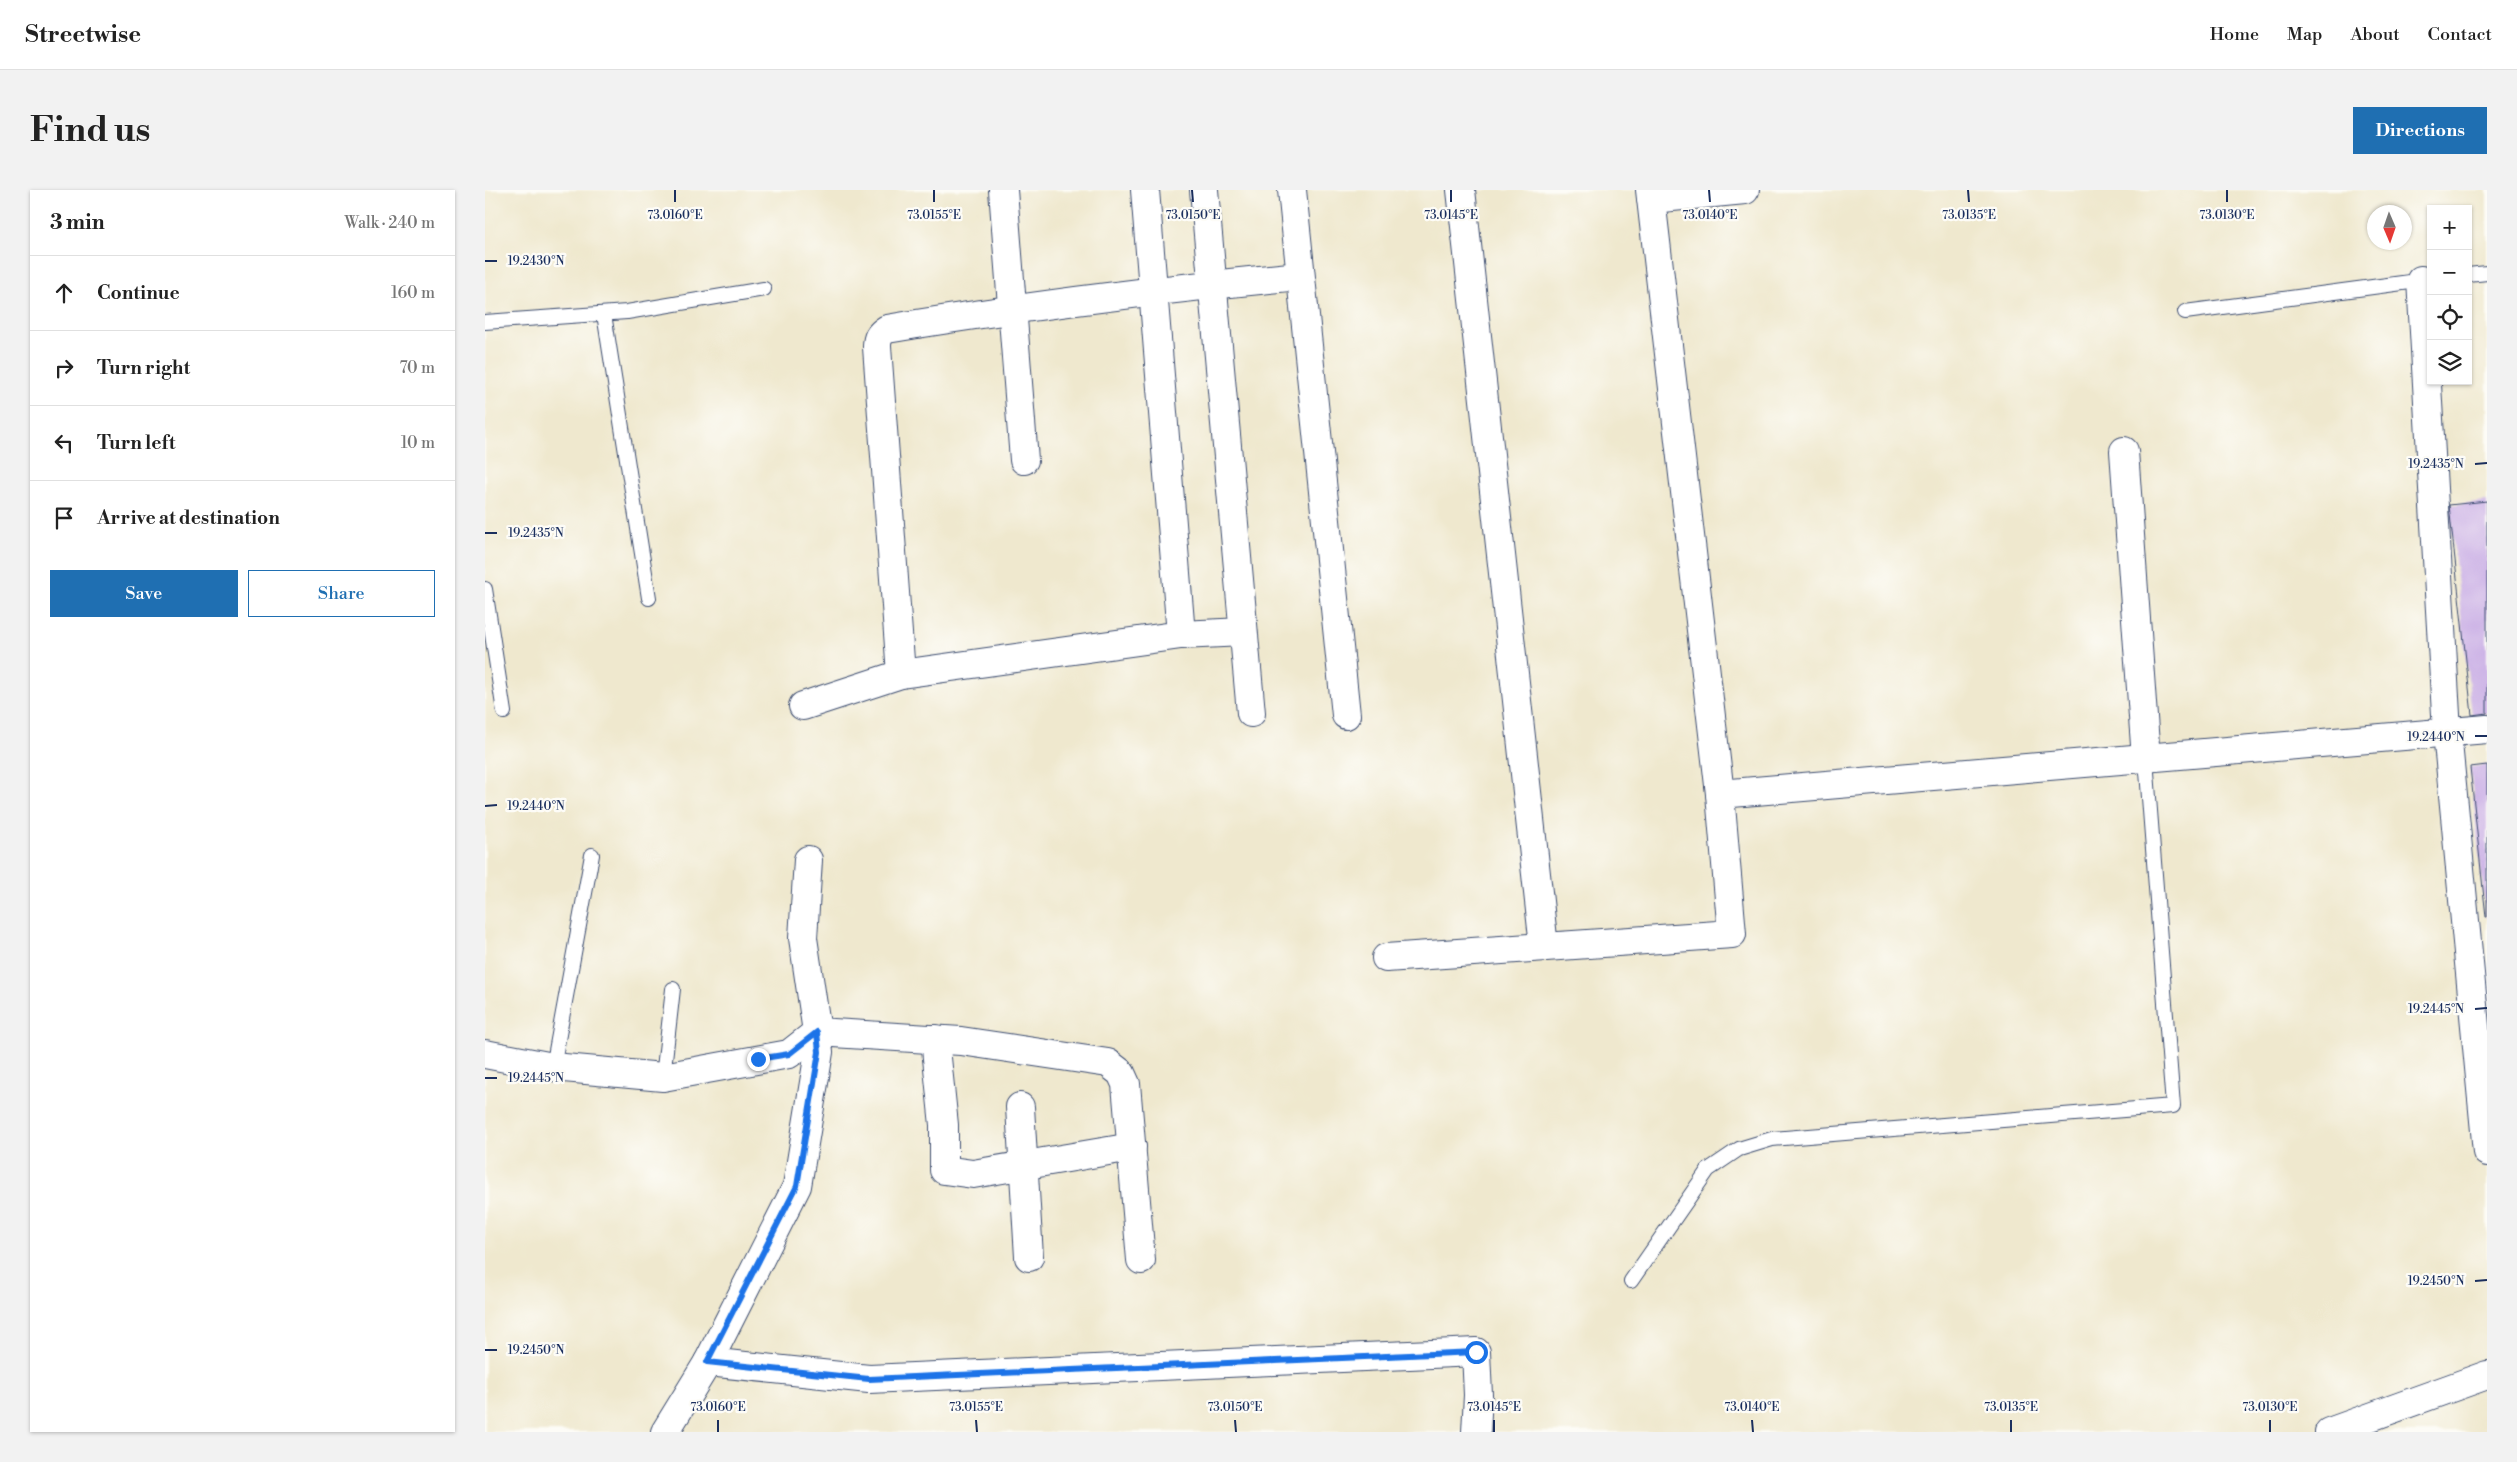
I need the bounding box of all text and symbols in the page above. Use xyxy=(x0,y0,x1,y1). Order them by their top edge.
text: Streetwise xyxy=(25,20,141,50)
text: Home xyxy=(2210,23,2259,46)
text: Map xyxy=(2287,23,2323,46)
text: About xyxy=(2351,23,2400,46)
text: Contact xyxy=(2428,23,2492,46)
button: Directions xyxy=(2353,107,2487,154)
text: Find us xyxy=(30,109,150,152)
north arrow xyxy=(2367,205,2412,250)
map controls xyxy=(2427,205,2472,385)
button: + xyxy=(2427,205,2472,250)
text: 73.0160°E xyxy=(647,208,703,223)
text: 73.0155°E xyxy=(907,208,961,223)
text: 73.0150°E xyxy=(1165,208,1221,223)
text: 73.0145°E xyxy=(1424,208,1478,223)
text: 73.0140°E xyxy=(1682,208,1738,223)
text: 73.0135°E xyxy=(1942,208,1996,223)
text: 73.0130°E xyxy=(2199,208,2255,223)
text: 3 min xyxy=(50,210,105,236)
text: Walk · 240 m xyxy=(344,213,435,233)
button: − xyxy=(2427,250,2472,295)
text: 19.2430°N xyxy=(508,254,564,269)
icon: ahead xyxy=(50,279,78,307)
text: Continue xyxy=(97,281,180,305)
text: 160 m xyxy=(391,283,435,303)
button: locate xyxy=(2427,295,2472,340)
button: layers xyxy=(2427,340,2472,385)
icon: right xyxy=(50,354,78,382)
text: Turn right xyxy=(97,356,190,380)
text: 70 m xyxy=(399,358,435,378)
icon: left xyxy=(50,429,78,457)
text: Turn left xyxy=(97,431,176,455)
text: 10 m xyxy=(401,433,435,453)
text: 19.2435°N xyxy=(2408,457,2464,472)
icon: arrive xyxy=(50,504,78,532)
text: Arrive at destination xyxy=(97,506,280,530)
text: 19.2435°N xyxy=(508,526,564,541)
button: Save xyxy=(50,570,238,617)
button: Share xyxy=(248,570,435,617)
text: 19.2440°N xyxy=(2407,730,2465,745)
text: 19.2440°N xyxy=(507,799,565,814)
text: 19.2445°N xyxy=(2408,1002,2464,1017)
route end xyxy=(747,1048,770,1071)
text: 19.2445°N xyxy=(508,1071,564,1086)
text: 19.2450°N xyxy=(2408,1274,2464,1289)
route start xyxy=(1465,1341,1488,1364)
text: 19.2450°N xyxy=(508,1343,564,1358)
text: 73.0160°E xyxy=(690,1400,746,1415)
text: 73.0155°E xyxy=(949,1400,1003,1415)
text: 73.0150°E xyxy=(1207,1400,1263,1415)
text: 73.0145°E xyxy=(1467,1400,1521,1415)
text: 73.0140°E xyxy=(1724,1400,1780,1415)
text: 73.0135°E xyxy=(1984,1400,2038,1415)
text: 73.0130°E xyxy=(2242,1400,2298,1415)

